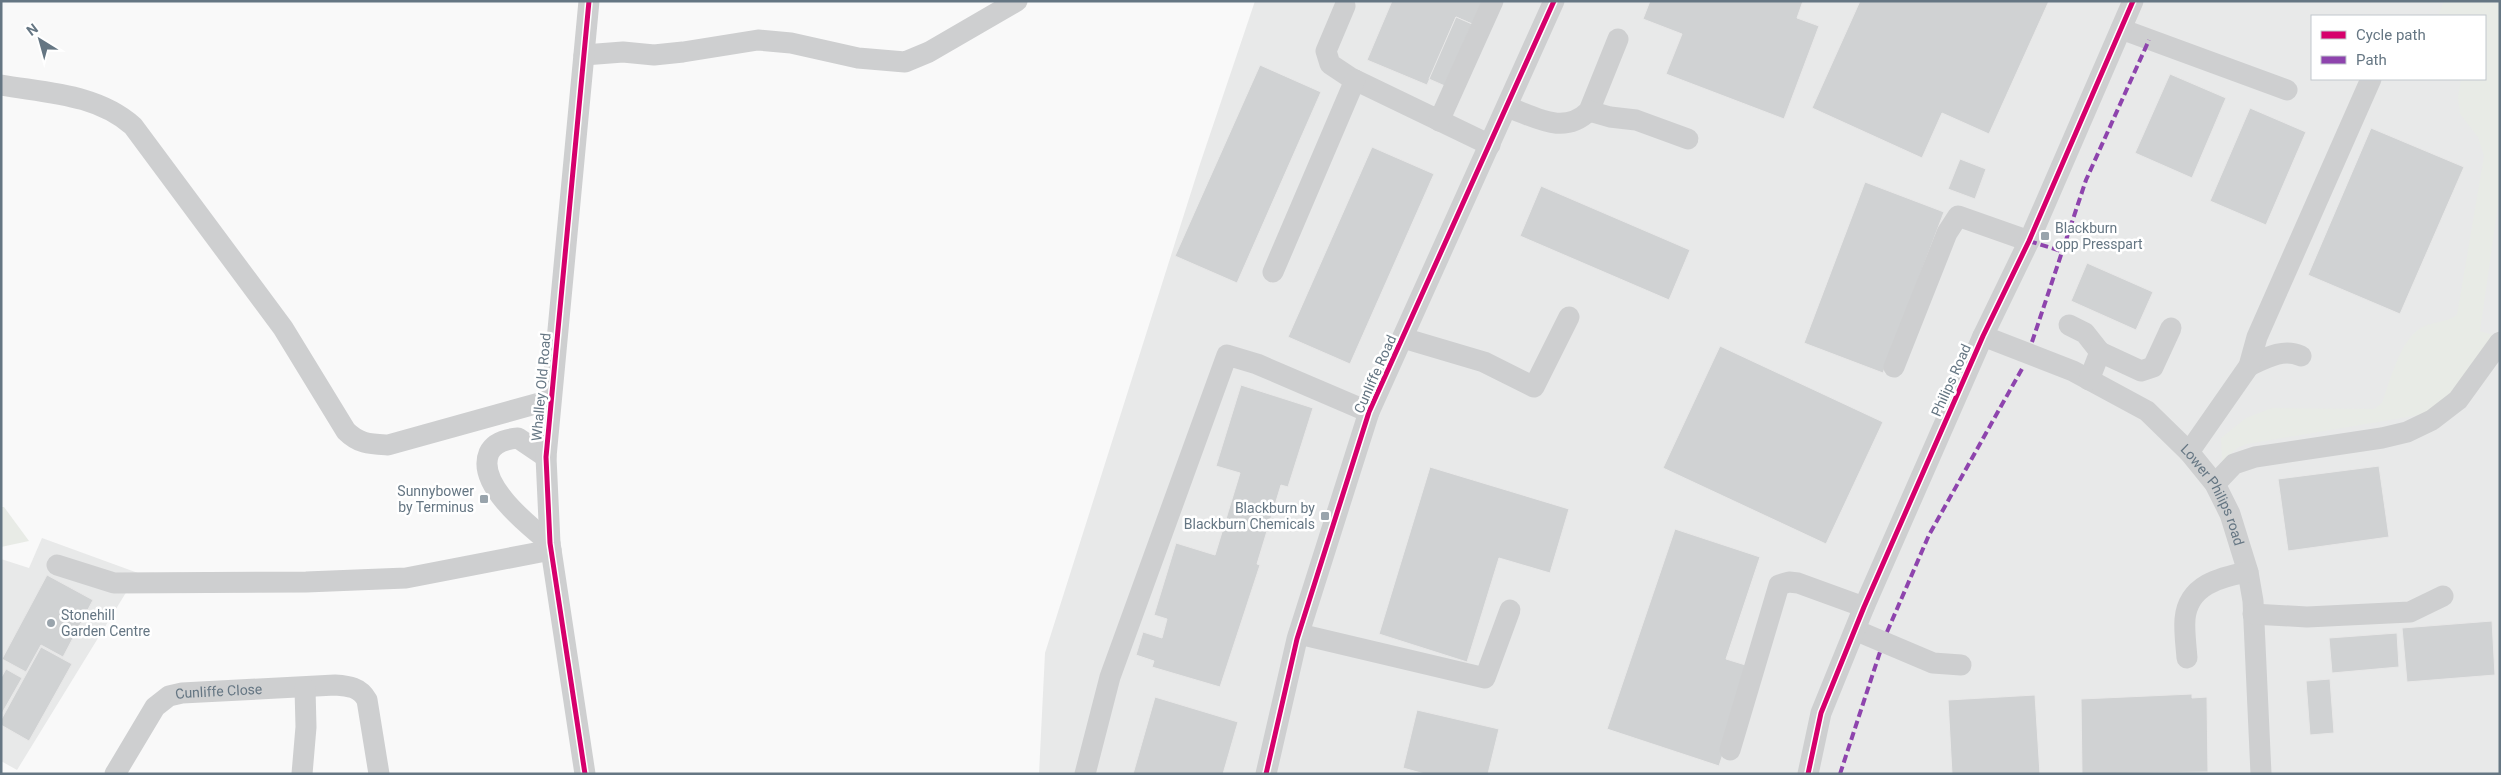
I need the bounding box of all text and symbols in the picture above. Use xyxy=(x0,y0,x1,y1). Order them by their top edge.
north arrow xyxy=(15,15,65,65)
legend xyxy=(2311,15,2486,80)
text: N xyxy=(23,20,41,39)
text: Cycle path xyxy=(2356,26,2426,44)
text: Path xyxy=(2356,51,2387,69)
place label: Blackburn opp Presspart xyxy=(2055,220,2143,252)
marker: Blackburn opp Presspart xyxy=(2039,230,2051,242)
street label: Whalley Old Road xyxy=(528,332,554,442)
street label: Cunliffe Road xyxy=(1351,332,1399,416)
street label: Philips Road xyxy=(1928,341,1974,419)
street label: Lower Philips road xyxy=(2178,441,2247,547)
place label: Sunnybower by Terminus xyxy=(397,483,474,515)
marker: Sunnybower by Terminus xyxy=(478,493,490,505)
place label: Blackburn by Blackburn Chemicals xyxy=(1184,500,1315,532)
marker: Blackburn by Blackburn Chemicals xyxy=(1319,510,1331,522)
place label: Stonehill Garden Centre xyxy=(61,607,150,639)
marker: Stonehill Garden Centre xyxy=(45,617,57,629)
street label: Cunliffe Close xyxy=(174,681,263,702)

